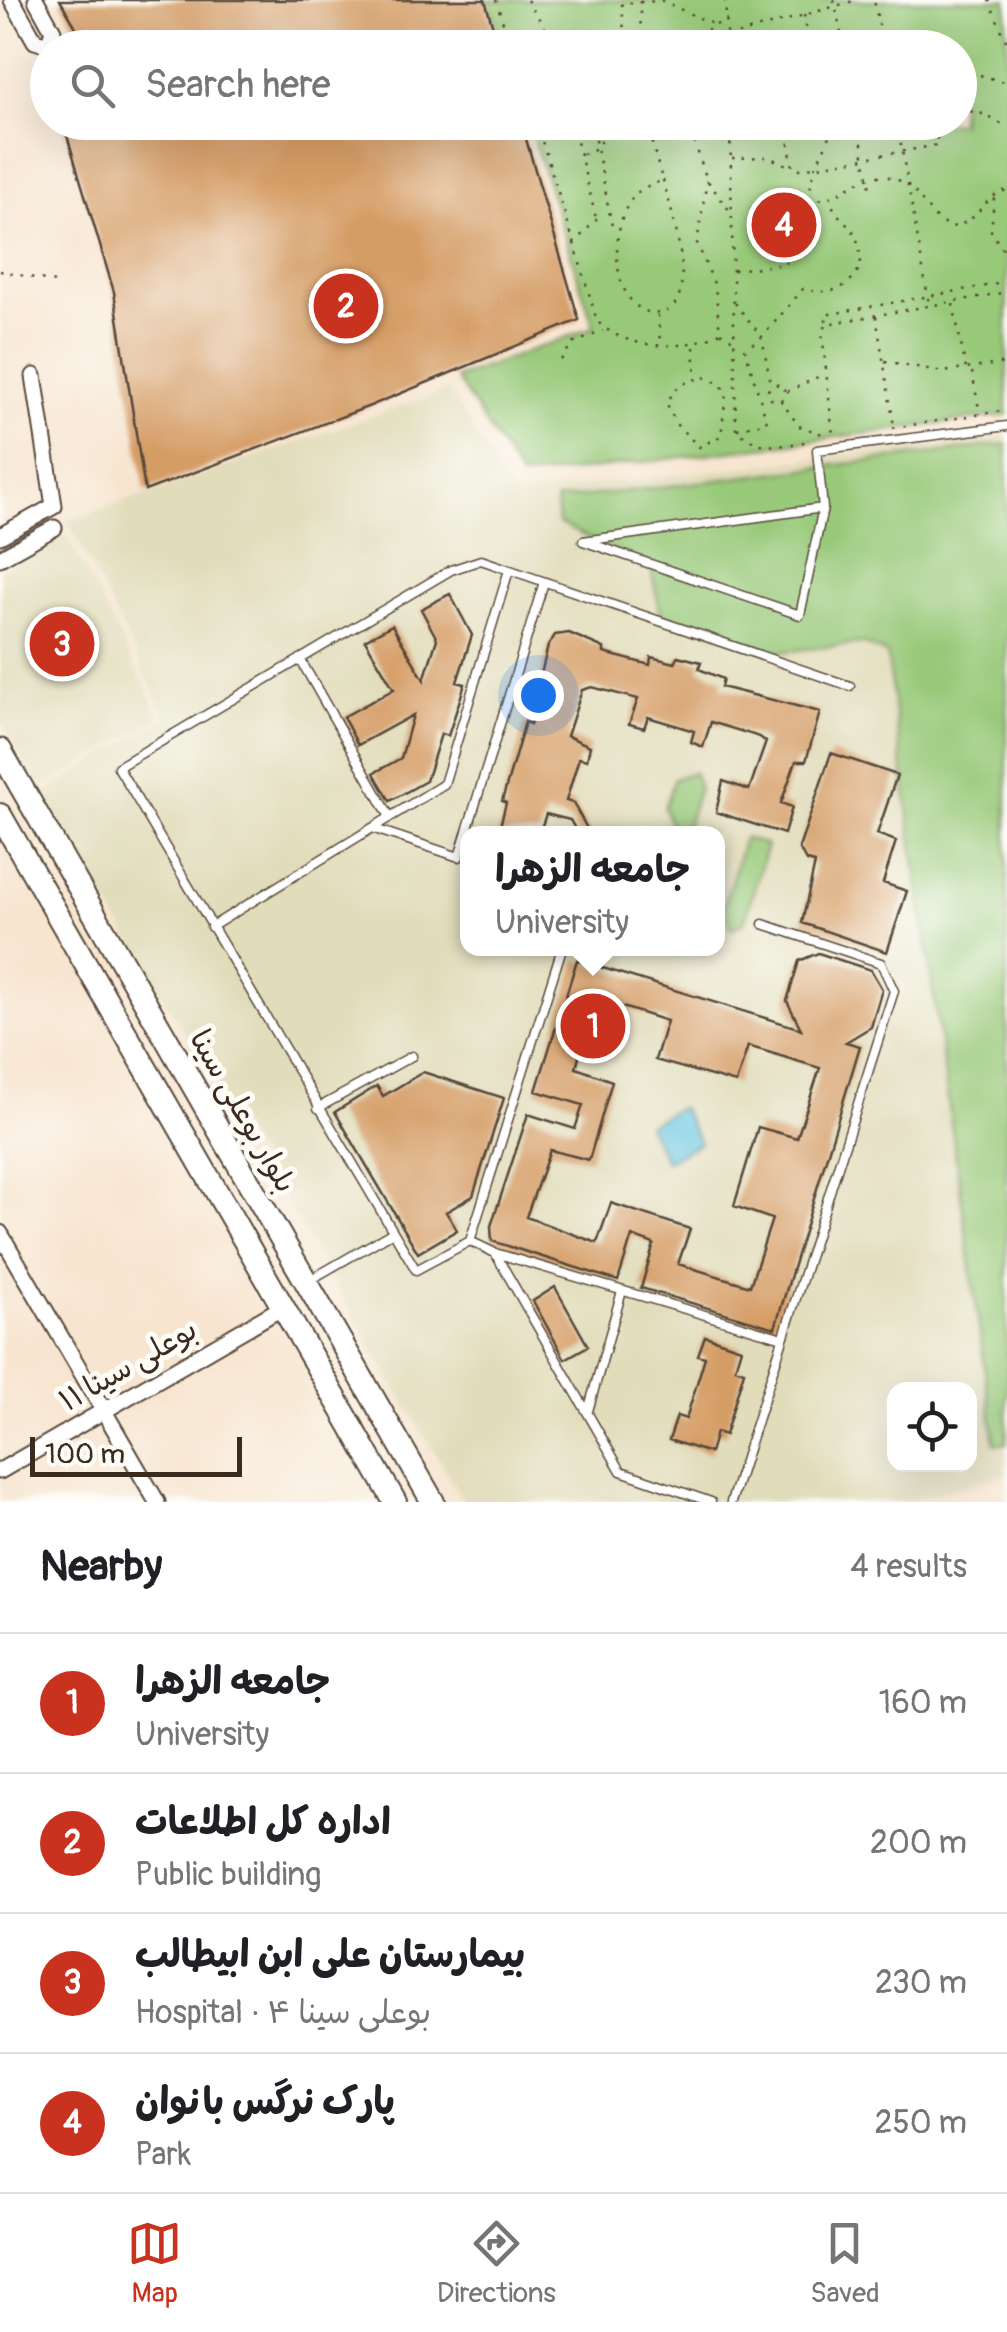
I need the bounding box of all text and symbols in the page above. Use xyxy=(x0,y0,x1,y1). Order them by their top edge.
search box xyxy=(30,30,977,140)
icon: search xyxy=(65,58,120,113)
text: Search here xyxy=(145,61,331,109)
pin: 4 xyxy=(752,188,816,262)
pin: 2 xyxy=(314,268,378,344)
pin: 3 xyxy=(30,606,94,682)
your location xyxy=(513,670,564,721)
popup xyxy=(460,826,725,956)
text: جامعه الزهرا xyxy=(495,846,690,894)
text: University xyxy=(495,903,629,943)
pin: 1 xyxy=(560,988,626,1064)
street label: بلوار بوعلی سینا xyxy=(181,1023,304,1199)
street label: بوعلی سینا ۱۱ xyxy=(53,1311,204,1420)
map controls xyxy=(887,1382,977,1472)
button: locate xyxy=(887,1382,977,1472)
scale bar xyxy=(30,1432,242,1476)
text: 100 m xyxy=(45,1437,125,1472)
text: Nearby xyxy=(40,1541,162,1593)
text: 4 results xyxy=(850,1547,967,1587)
text: جامعه الزهرا xyxy=(135,1658,330,1706)
text: 1 xyxy=(66,1683,79,1723)
text: 160 m xyxy=(879,1683,967,1723)
text: University xyxy=(135,1715,269,1755)
text: اداره کل اطلاعات xyxy=(135,1798,391,1846)
text: 2 xyxy=(64,1823,81,1863)
text: 200 m xyxy=(870,1823,967,1863)
text: Public building xyxy=(135,1855,321,1895)
text: بیمارستان علی ابن ابیطالب xyxy=(135,1931,525,1979)
text: 3 xyxy=(64,1963,81,2003)
text: 230 m xyxy=(875,1963,967,2003)
text: Hospital · بوعلی سینا ۴ xyxy=(135,1993,431,2033)
text: پارک نرگس بانوان xyxy=(135,2078,395,2126)
text: 4 xyxy=(63,2103,82,2143)
text: 250 m xyxy=(875,2103,967,2143)
text: Park xyxy=(135,2135,191,2175)
tab: Map xyxy=(127,2216,182,2311)
tab: Directions xyxy=(437,2216,556,2311)
tab: Saved xyxy=(810,2216,880,2311)

